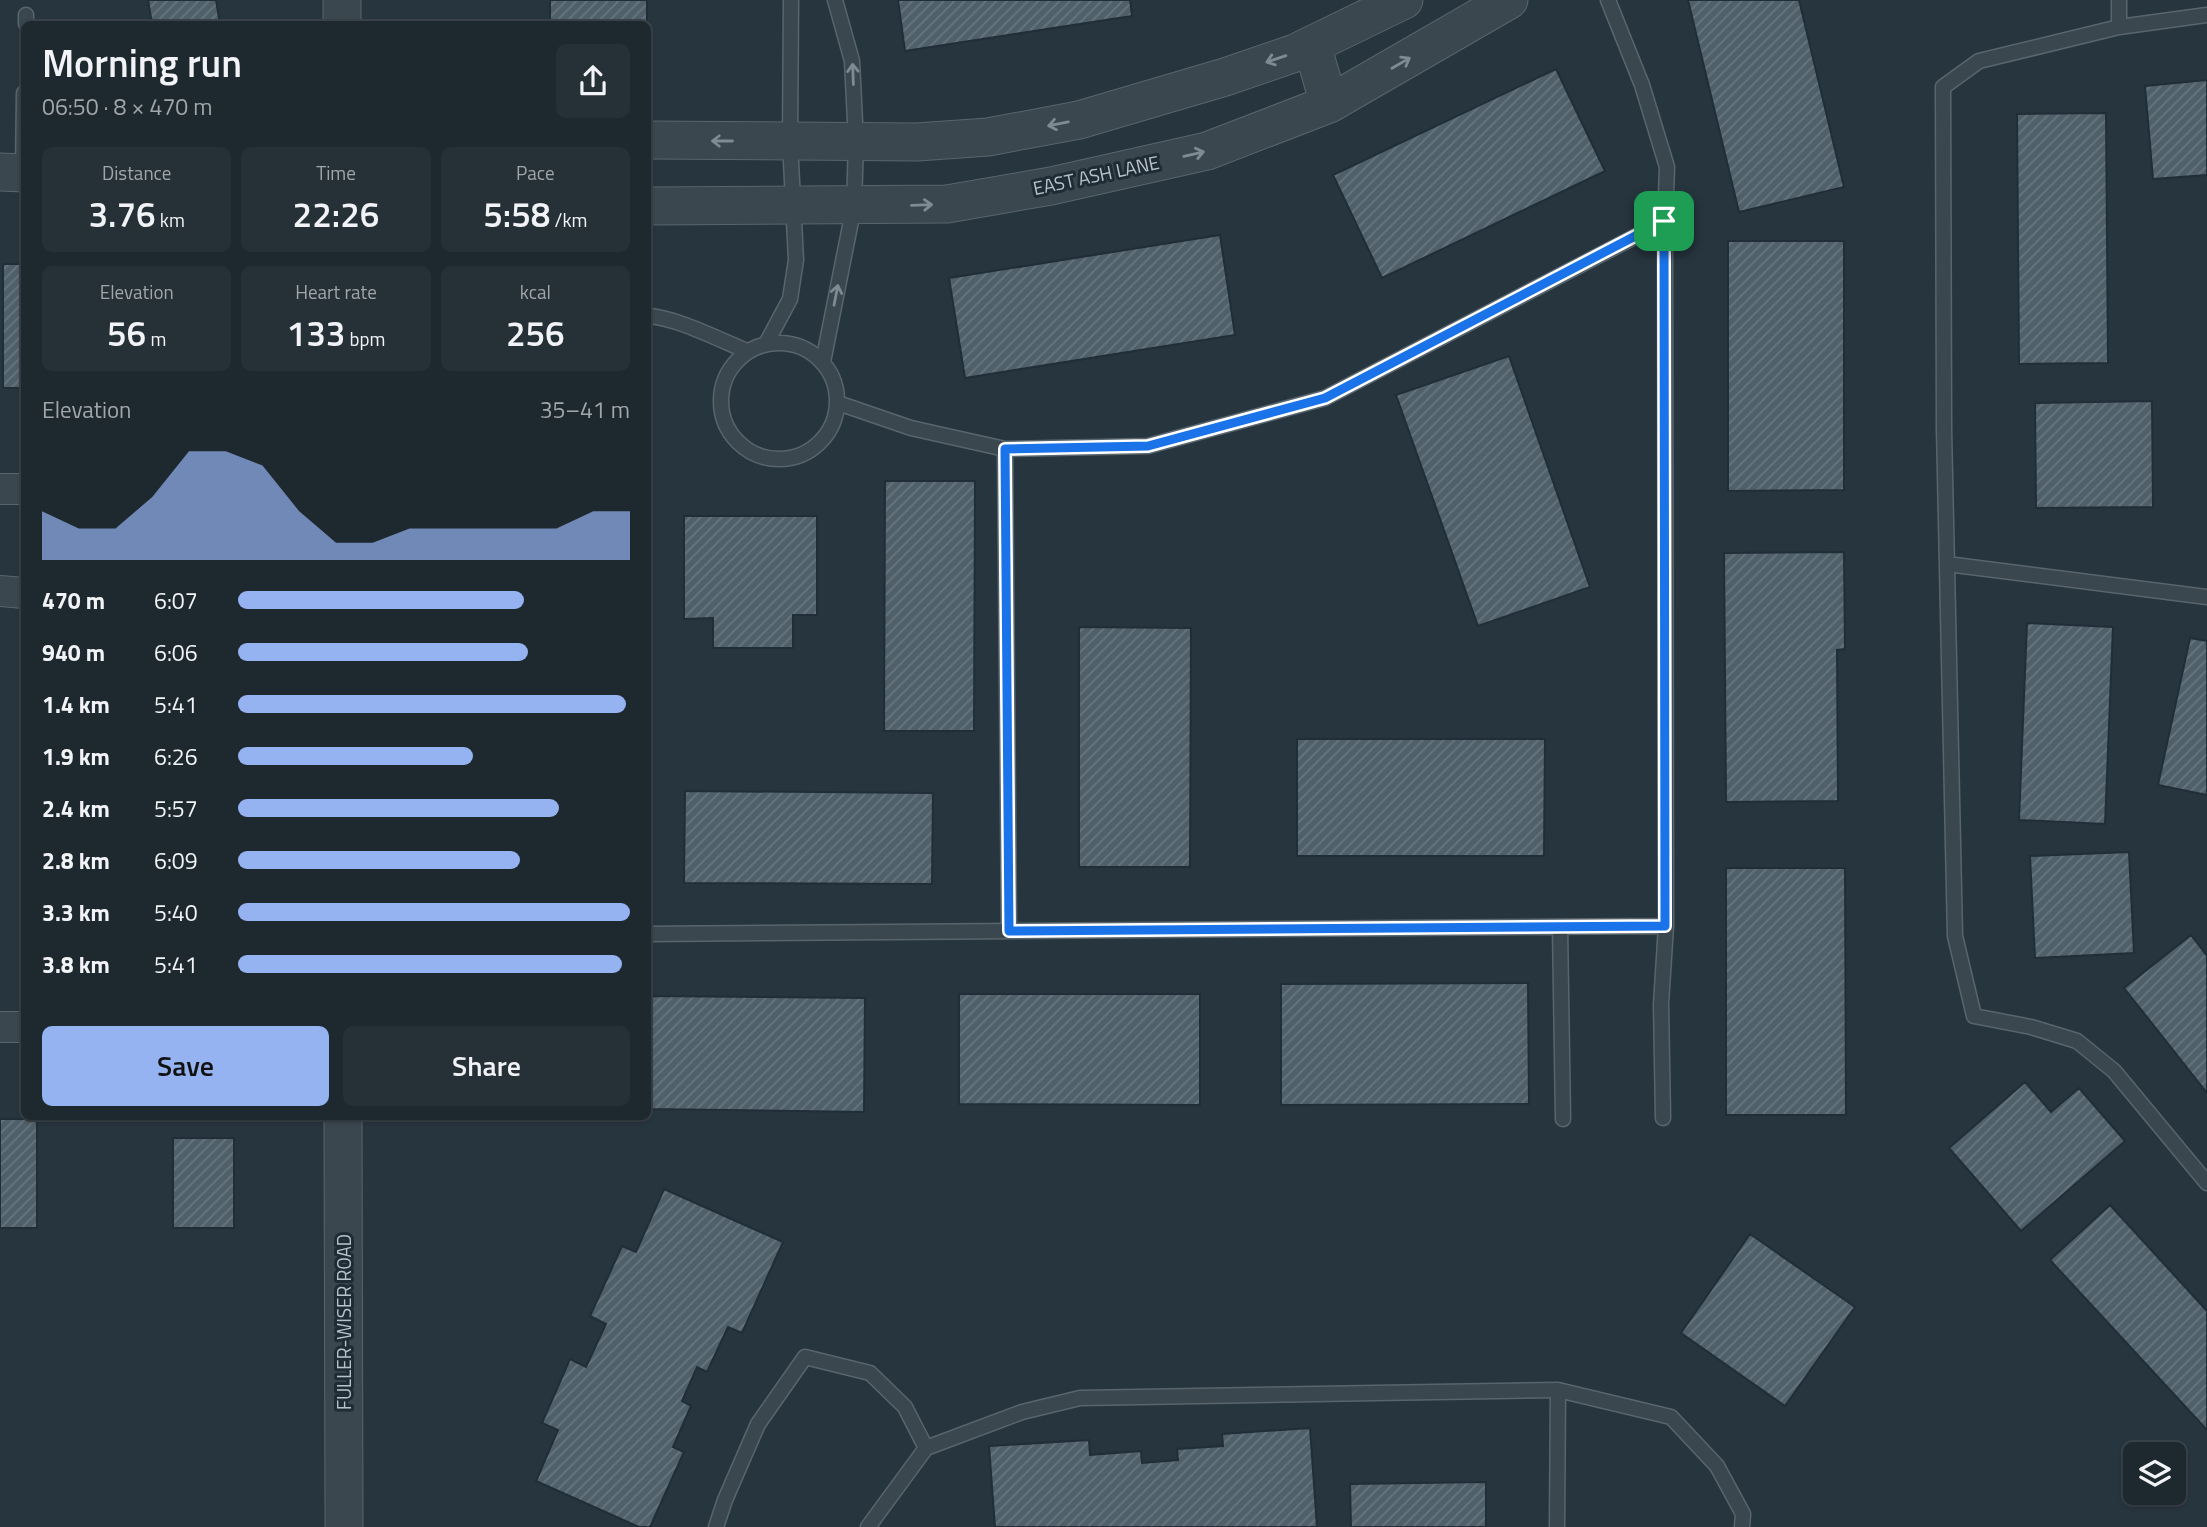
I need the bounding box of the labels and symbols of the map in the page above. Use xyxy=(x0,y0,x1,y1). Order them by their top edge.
one-way arrow xyxy=(1265,54,1287,67)
one-way arrow xyxy=(1390,56,1411,69)
one-way arrow xyxy=(846,63,859,86)
one-way arrow xyxy=(1047,117,1070,131)
one-way arrow xyxy=(710,134,733,148)
street label: EAST ASH LANE xyxy=(1030,147,1162,202)
one-way arrow xyxy=(1182,147,1204,160)
pin xyxy=(1634,191,1694,251)
one-way arrow xyxy=(910,198,933,211)
one-way arrow xyxy=(830,284,844,307)
street label: FULLER-WISER ROAD xyxy=(329,1234,358,1410)

